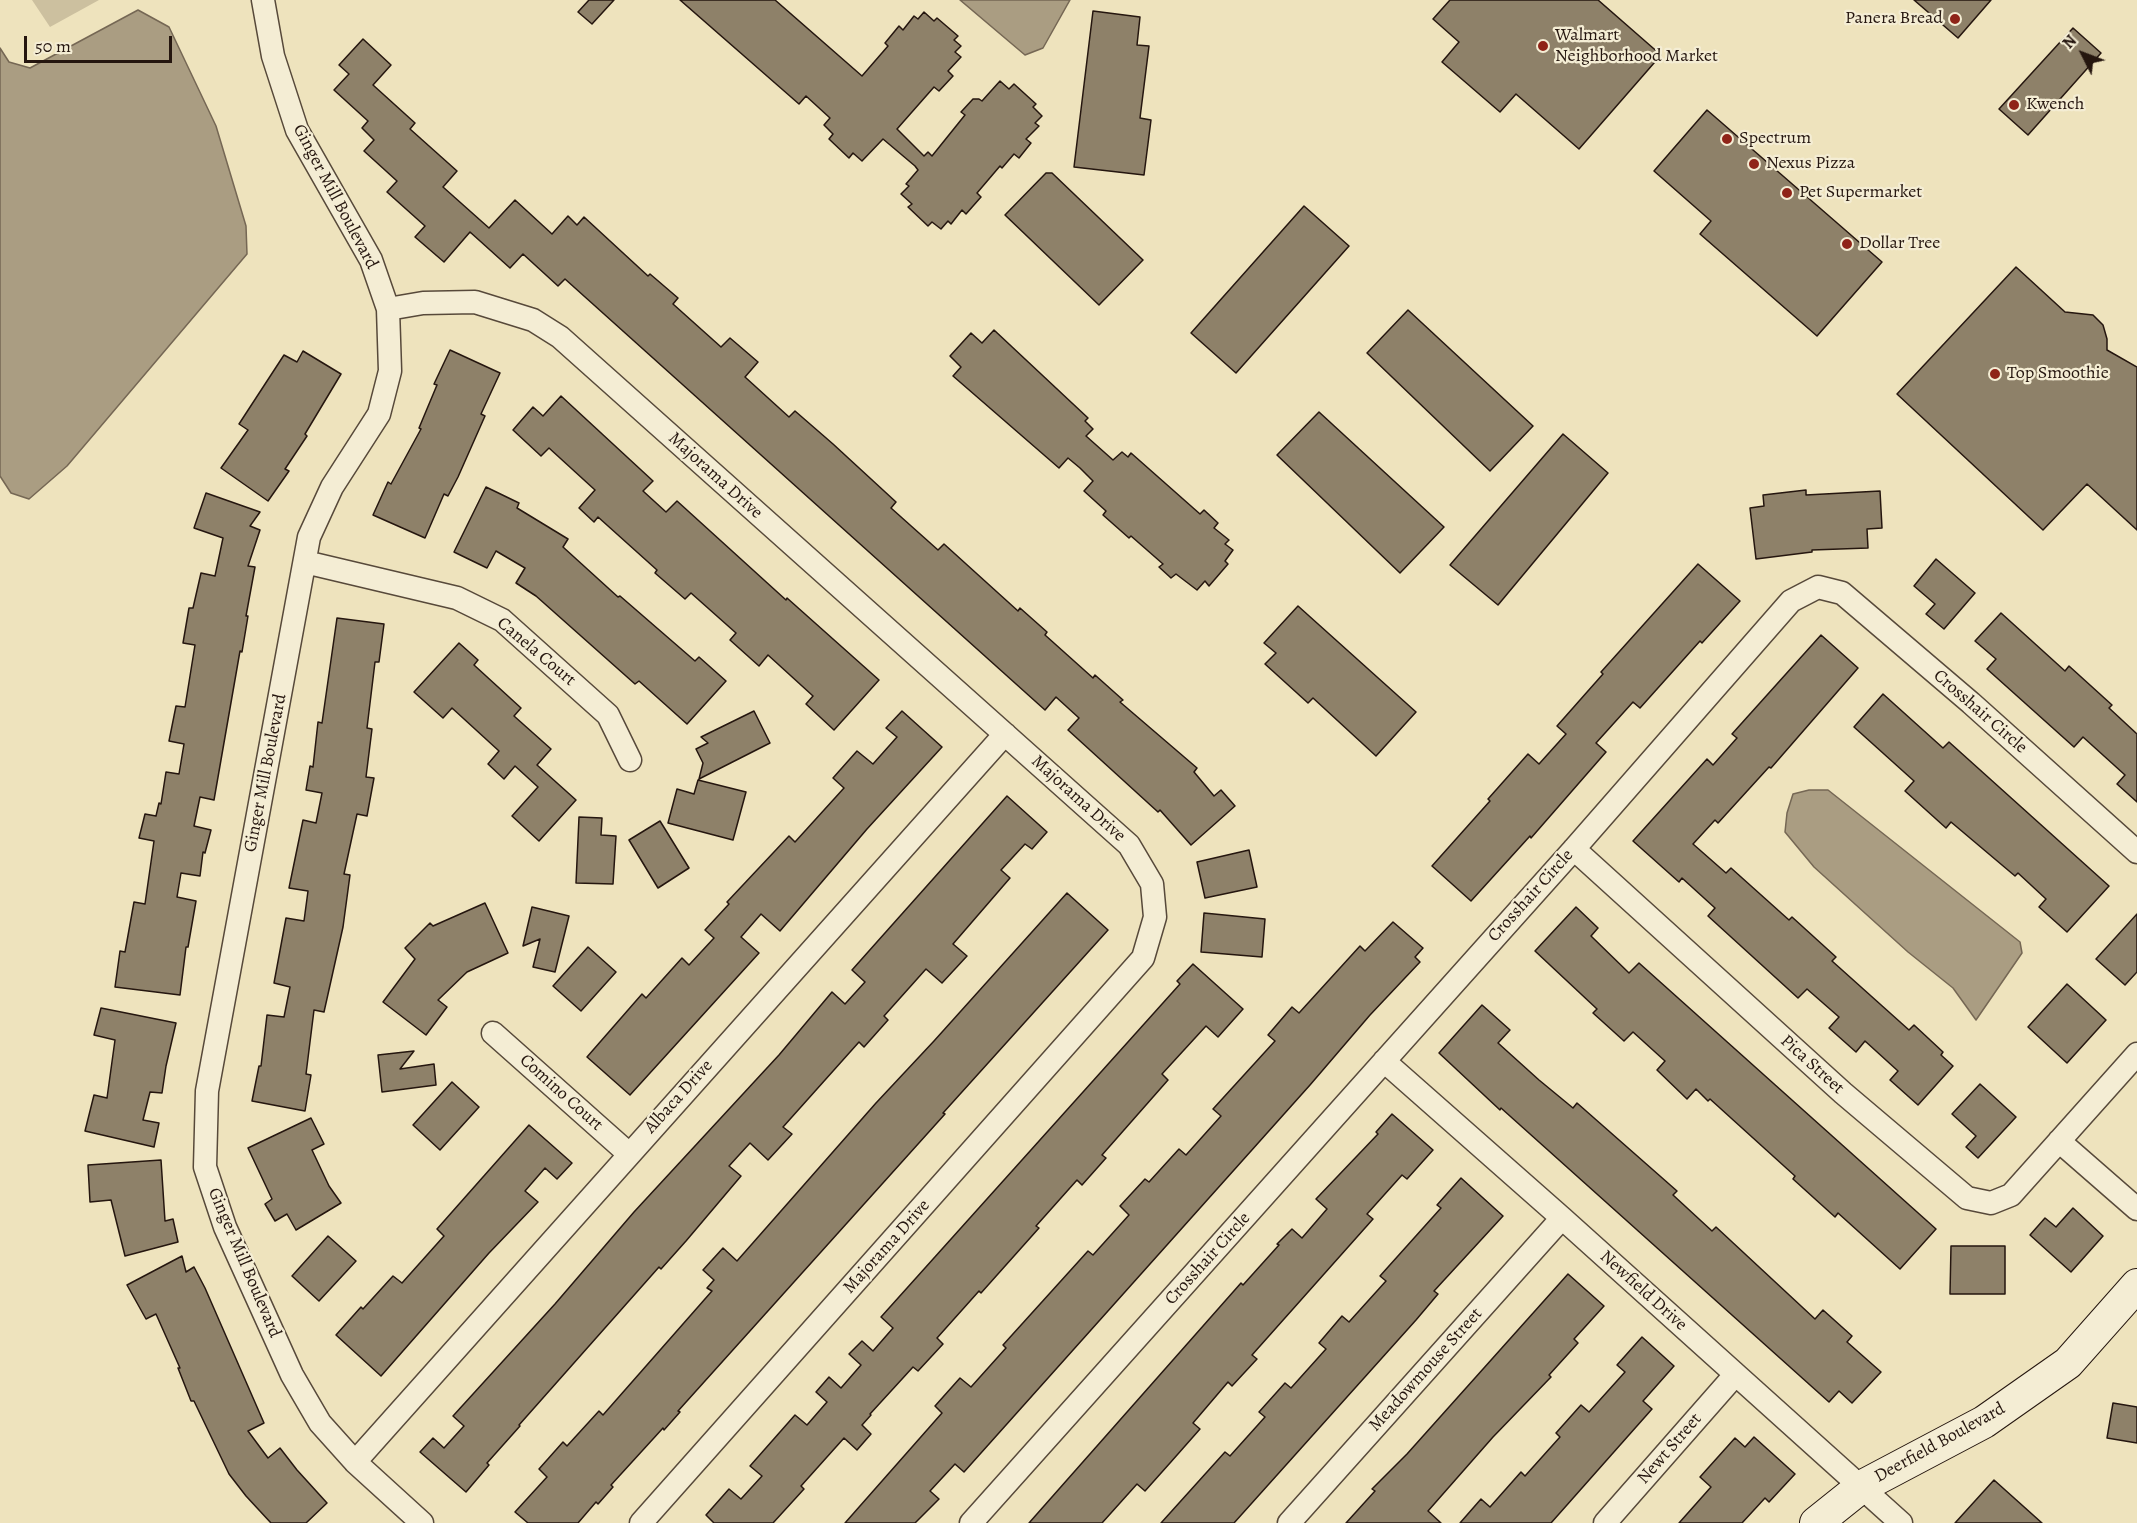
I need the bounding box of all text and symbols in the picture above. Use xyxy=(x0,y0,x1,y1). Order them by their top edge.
place label: Panera Bread xyxy=(1845,8,1943,30)
marker: Panera Bread xyxy=(1948,12,1962,26)
scale bar xyxy=(27,24,176,62)
north arrow xyxy=(2053,24,2113,84)
place label: Walmart Neighborhood Market xyxy=(1555,25,1718,68)
text: N xyxy=(2058,30,2082,54)
text: 50 m xyxy=(35,34,71,58)
marker: Walmart Neighborhood Market xyxy=(1536,39,1550,53)
place label: Kwench xyxy=(2026,94,2084,116)
marker: Kwench xyxy=(2007,98,2021,112)
street label: Ginger Mill Boulevard xyxy=(288,121,382,273)
place label: Spectrum xyxy=(1739,128,1811,150)
marker: Spectrum xyxy=(1720,132,1734,146)
place label: Nexus Pizza xyxy=(1766,153,1855,175)
marker: Nexus Pizza xyxy=(1747,157,1761,171)
place label: Pet Supermarket xyxy=(1799,182,1922,204)
marker: Pet Supermarket xyxy=(1780,186,1794,200)
place label: Dollar Tree xyxy=(1859,233,1940,255)
marker: Dollar Tree xyxy=(1840,237,1854,251)
place label: Top Smoothie xyxy=(2007,363,2109,385)
marker: Top Smoothie xyxy=(1988,367,2002,381)
street label: Majorama Drive xyxy=(663,428,767,524)
street label: Canela Court xyxy=(492,613,580,691)
street label: Crosshair Circle xyxy=(1929,665,2031,759)
street label: Ginger Mill Boulevard xyxy=(240,692,292,854)
street label: Majorama Drive xyxy=(1026,751,1130,847)
street label: Crosshair Circle xyxy=(1484,845,1578,947)
street label: Pica Street xyxy=(1776,1031,1848,1099)
street label: Comino Court xyxy=(515,1050,607,1136)
street label: Albaca Drive xyxy=(640,1056,718,1138)
street label: Ginger Mill Boulevard xyxy=(203,1185,285,1341)
street label: Majorama Drive xyxy=(839,1195,935,1299)
street label: Crosshair Circle xyxy=(1161,1208,1255,1310)
street label: Newfield Drive xyxy=(1595,1246,1691,1336)
street label: Meadowmouse Street xyxy=(1365,1304,1487,1436)
street label: Deerfield Boulevard xyxy=(1871,1398,2009,1488)
street label: Newt Street xyxy=(1633,1409,1707,1489)

